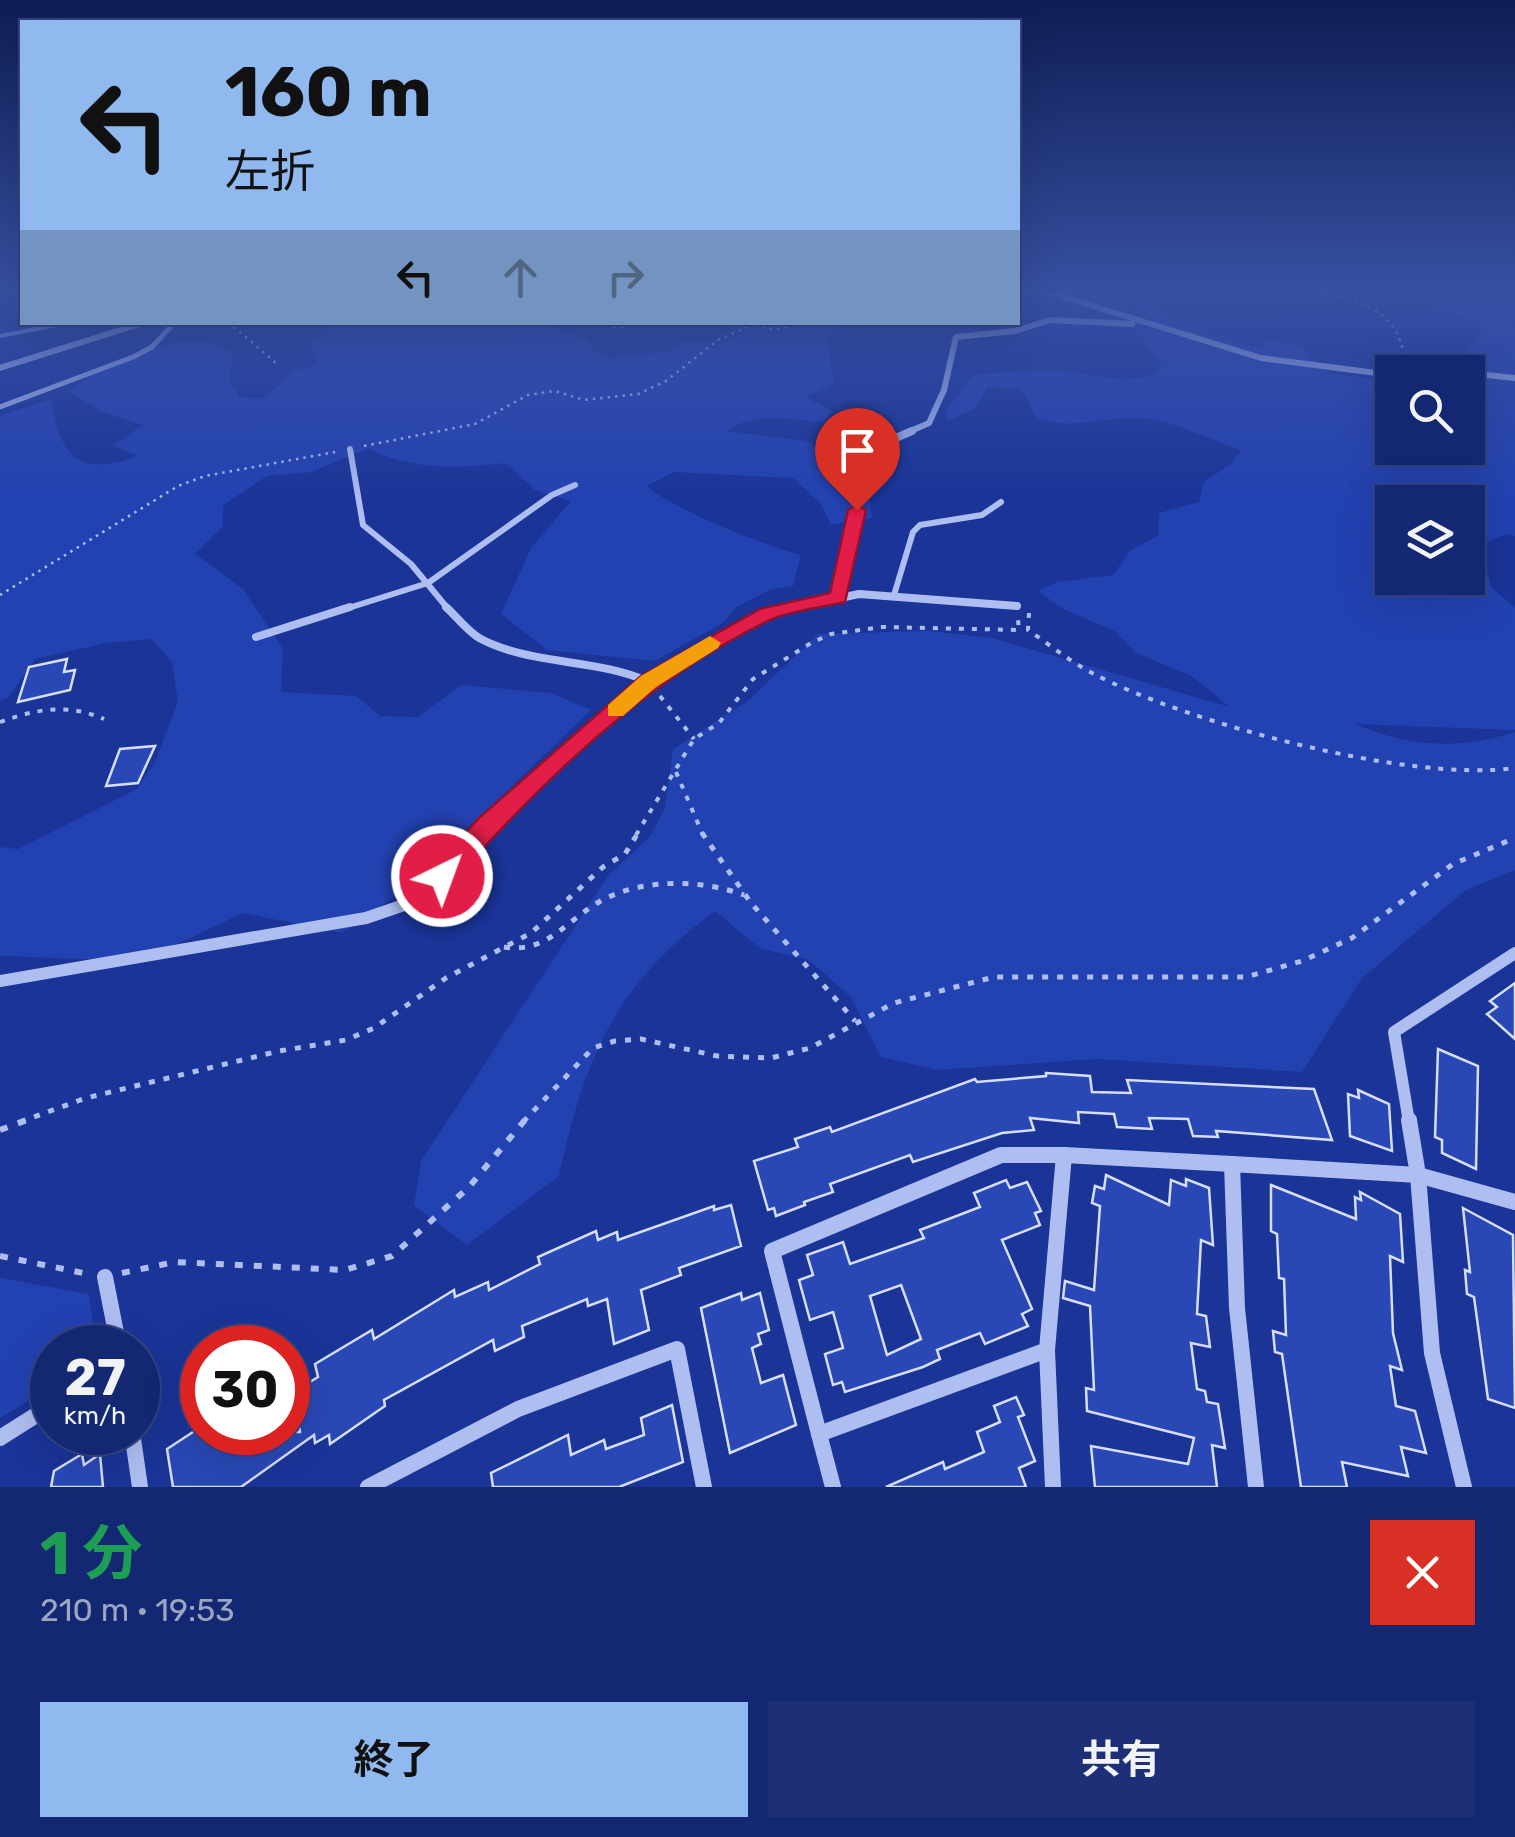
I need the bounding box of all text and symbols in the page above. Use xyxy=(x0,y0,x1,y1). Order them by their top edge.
text: 160 m xyxy=(225,51,432,134)
icon: left xyxy=(60,60,190,190)
text: 左折 xyxy=(225,145,315,198)
icon: left xyxy=(388,250,443,305)
icon: ahead xyxy=(493,250,548,305)
icon: right xyxy=(598,250,653,305)
map controls xyxy=(1375,355,1485,595)
button: search xyxy=(1375,355,1485,465)
pin xyxy=(815,408,900,511)
icon: arrive xyxy=(830,423,885,478)
button: layers xyxy=(1375,485,1485,595)
position arrow xyxy=(390,824,494,928)
speed limit sign: 30 xyxy=(180,1325,310,1455)
text: 27 xyxy=(64,1348,126,1408)
text: km/h xyxy=(64,1401,126,1430)
text: 1 分 xyxy=(40,1518,143,1589)
button: close xyxy=(1370,1520,1475,1625)
text: 210 m · 19:53 xyxy=(40,1591,234,1629)
button: 終了 xyxy=(40,1702,748,1817)
button: 共有 xyxy=(768,1702,1475,1817)

